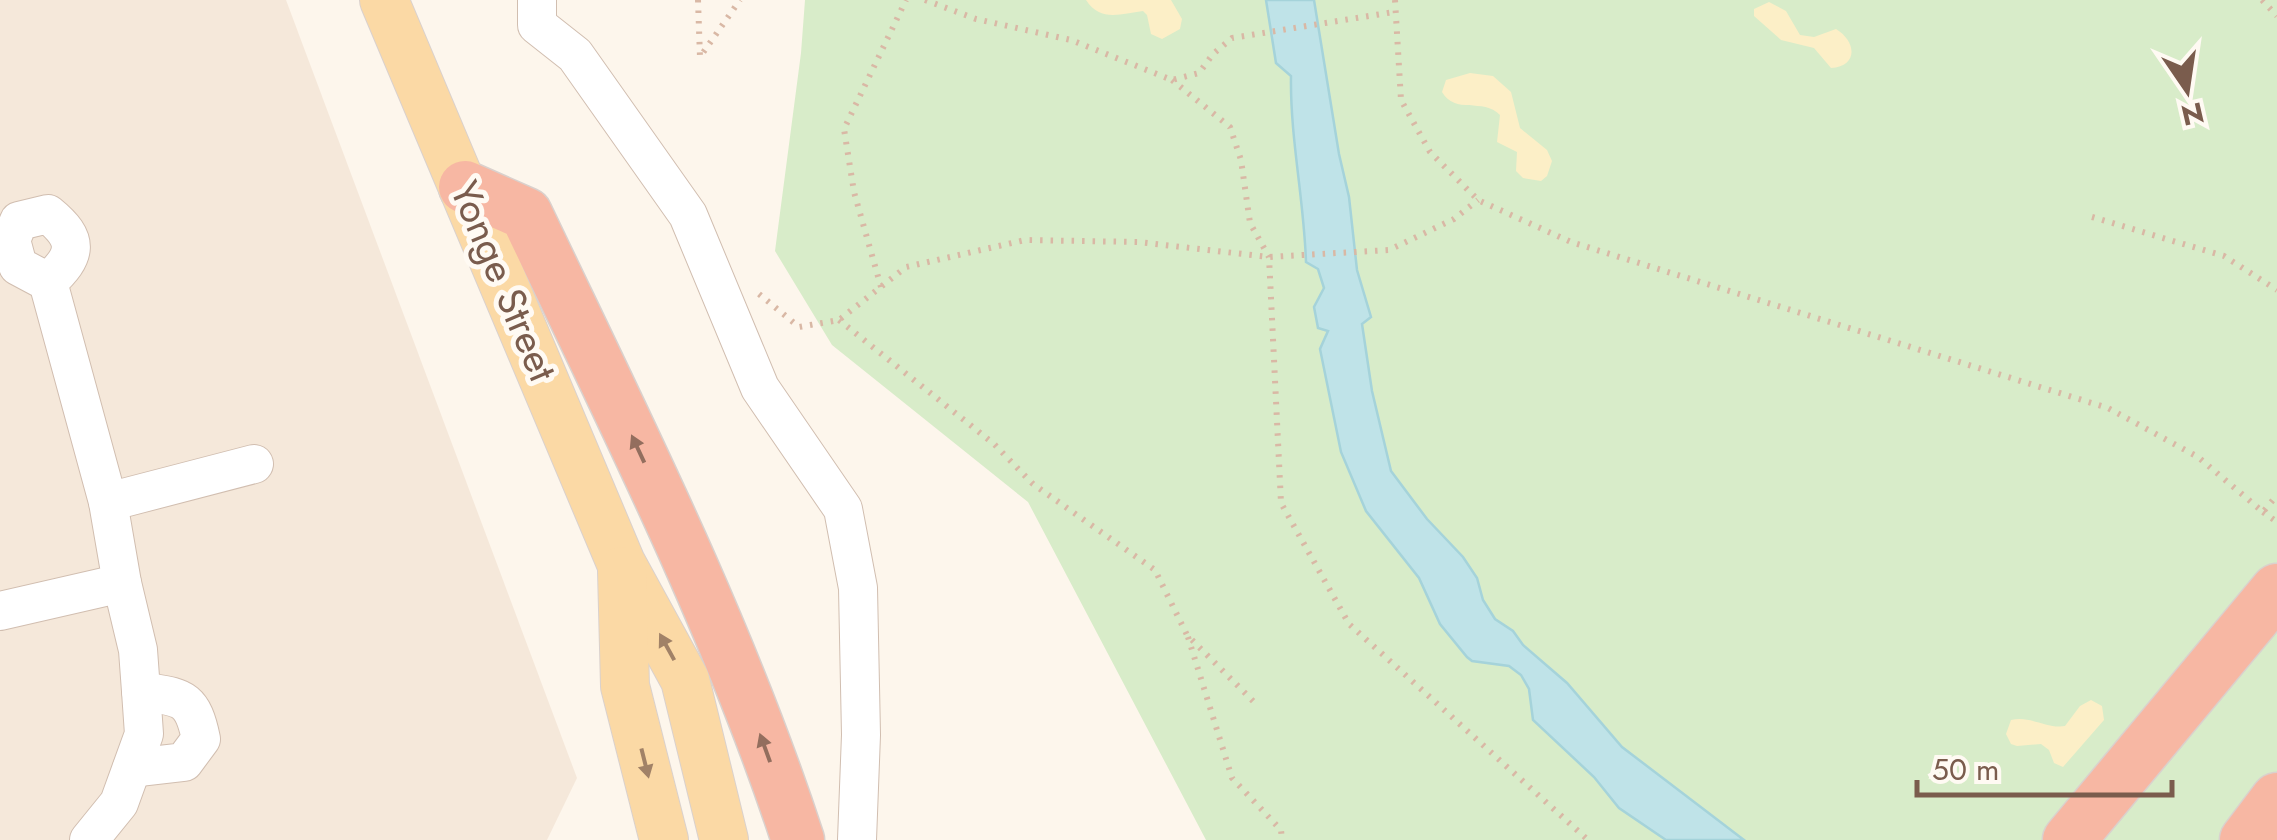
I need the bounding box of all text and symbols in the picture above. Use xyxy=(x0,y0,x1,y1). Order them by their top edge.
north arrow xyxy=(2137,40,2237,140)
text: N xyxy=(2177,91,2208,136)
street label: Yonge Street xyxy=(436,172,572,390)
one-way arrow xyxy=(629,434,646,463)
one-way arrow xyxy=(659,632,676,661)
one-way arrow xyxy=(757,733,772,763)
scale bar xyxy=(1917,735,2172,797)
one-way arrow xyxy=(637,748,653,779)
text: 50 m xyxy=(1932,748,1999,791)

